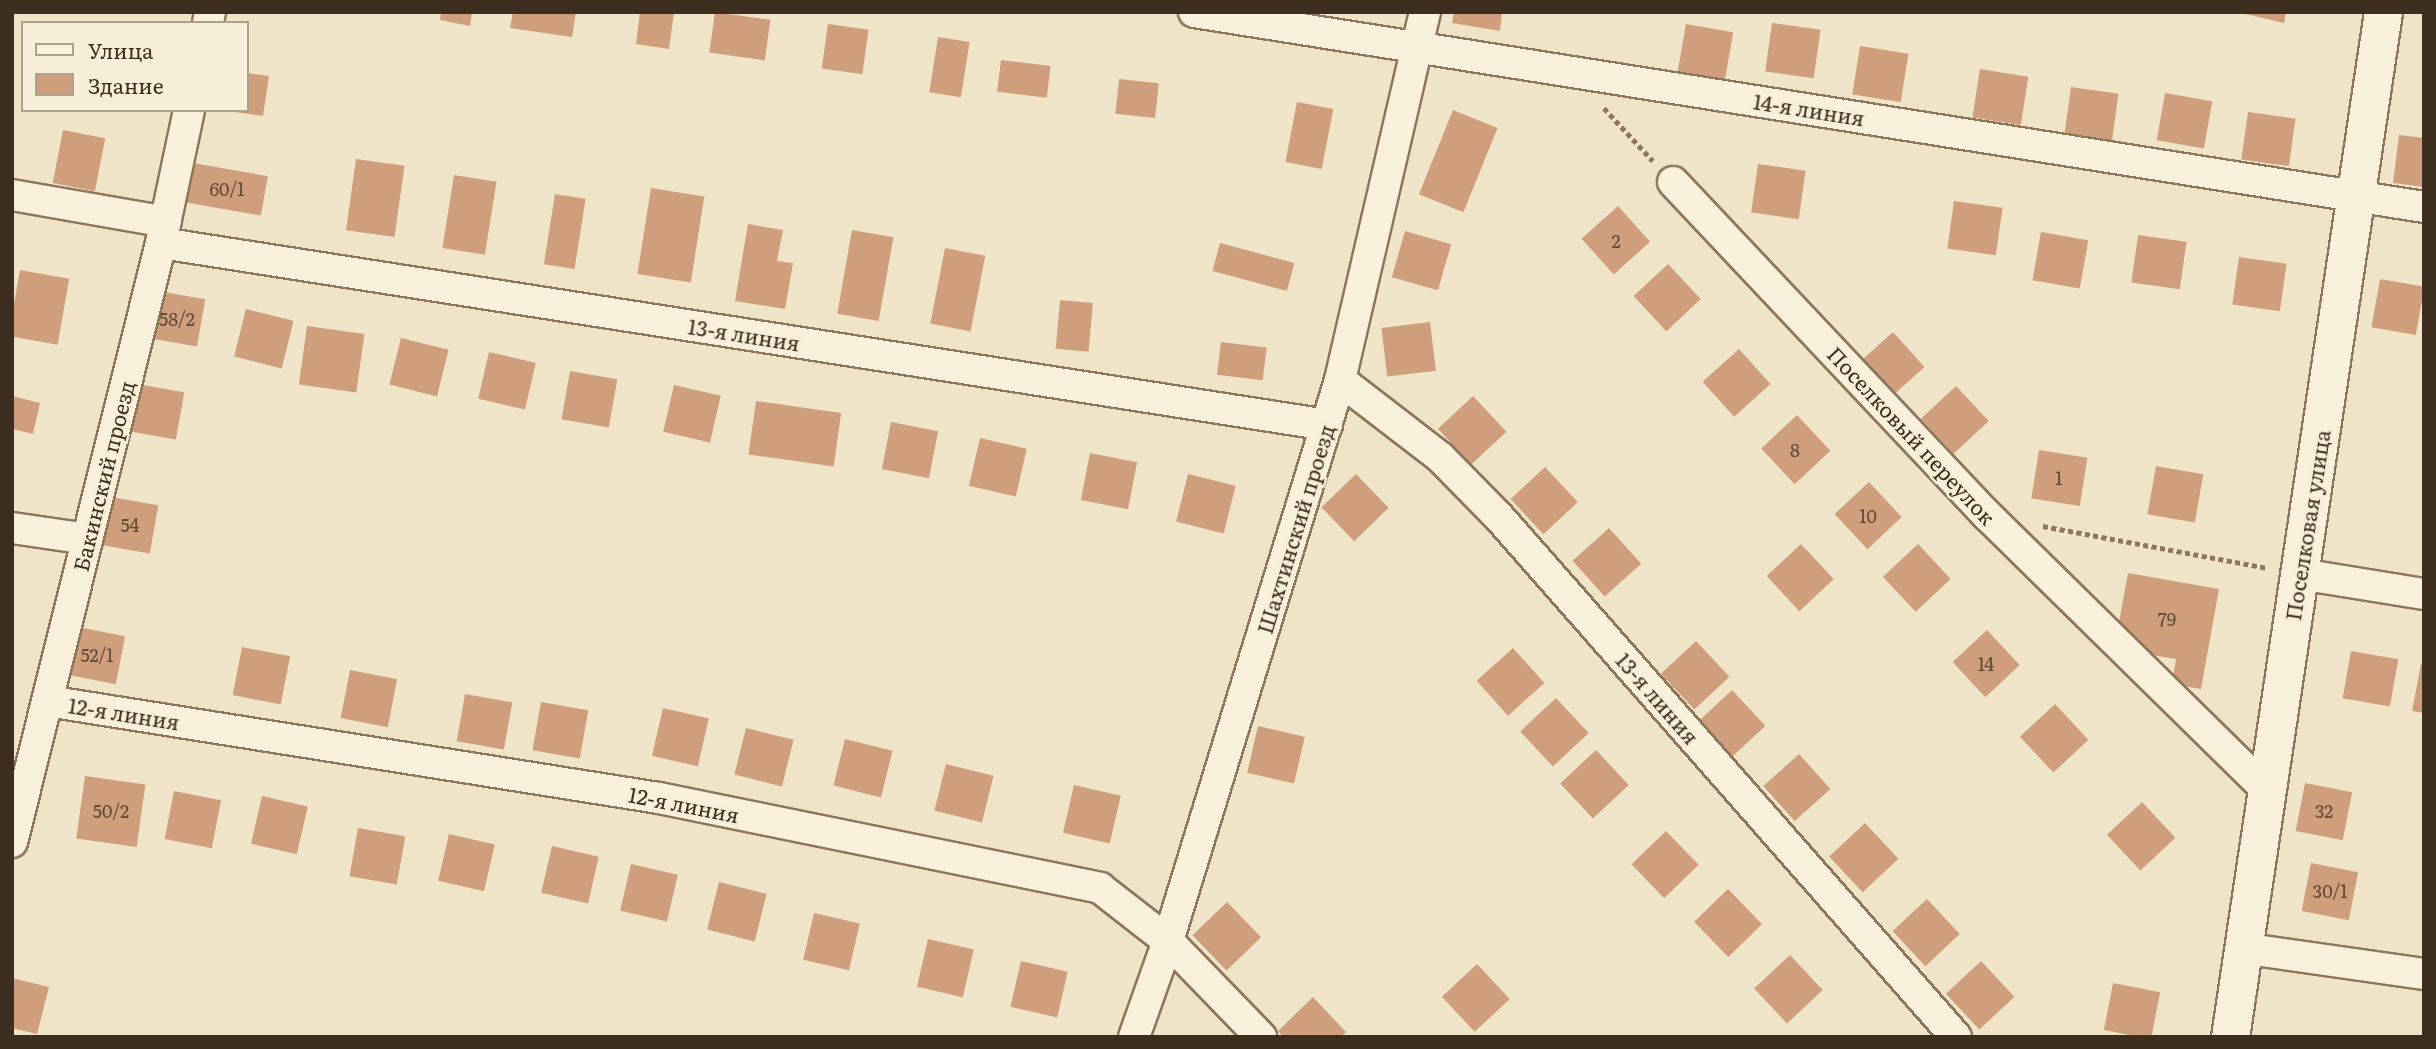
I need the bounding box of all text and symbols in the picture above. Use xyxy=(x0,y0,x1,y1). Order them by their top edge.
legend xyxy=(21,21,248,112)
text: Улица xyxy=(88,34,153,65)
text: Здание xyxy=(88,69,164,100)
street label: 14-я линия xyxy=(1752,88,1866,130)
house number: 60/1 xyxy=(209,178,245,200)
house number: 2 xyxy=(1611,230,1621,252)
house number: 58/2 xyxy=(159,308,195,330)
street label: 13-я линия xyxy=(686,313,802,355)
street label: Поселковый переулок xyxy=(1823,341,2001,529)
street label: Бакинский проезд xyxy=(67,378,139,574)
street label: Шахтинский проезд xyxy=(1251,421,1339,637)
street label: Поселковая улица xyxy=(2279,428,2335,622)
house number: 8 xyxy=(1790,439,1800,461)
house number: 1 xyxy=(2055,467,2063,489)
house number: 10 xyxy=(1859,505,1877,527)
house number: 54 xyxy=(120,514,140,536)
house number: 79 xyxy=(2158,608,2176,630)
house number: 52/1 xyxy=(80,644,114,666)
street label: 13-я линия xyxy=(1611,647,1705,749)
house number: 14 xyxy=(1978,653,1994,675)
street label: 12-я линия xyxy=(67,692,181,734)
street label: 12-я линия xyxy=(627,781,741,827)
house number: 50/2 xyxy=(93,800,129,822)
house number: 32 xyxy=(2315,800,2333,822)
house number: 30/1 xyxy=(2312,880,2348,902)

